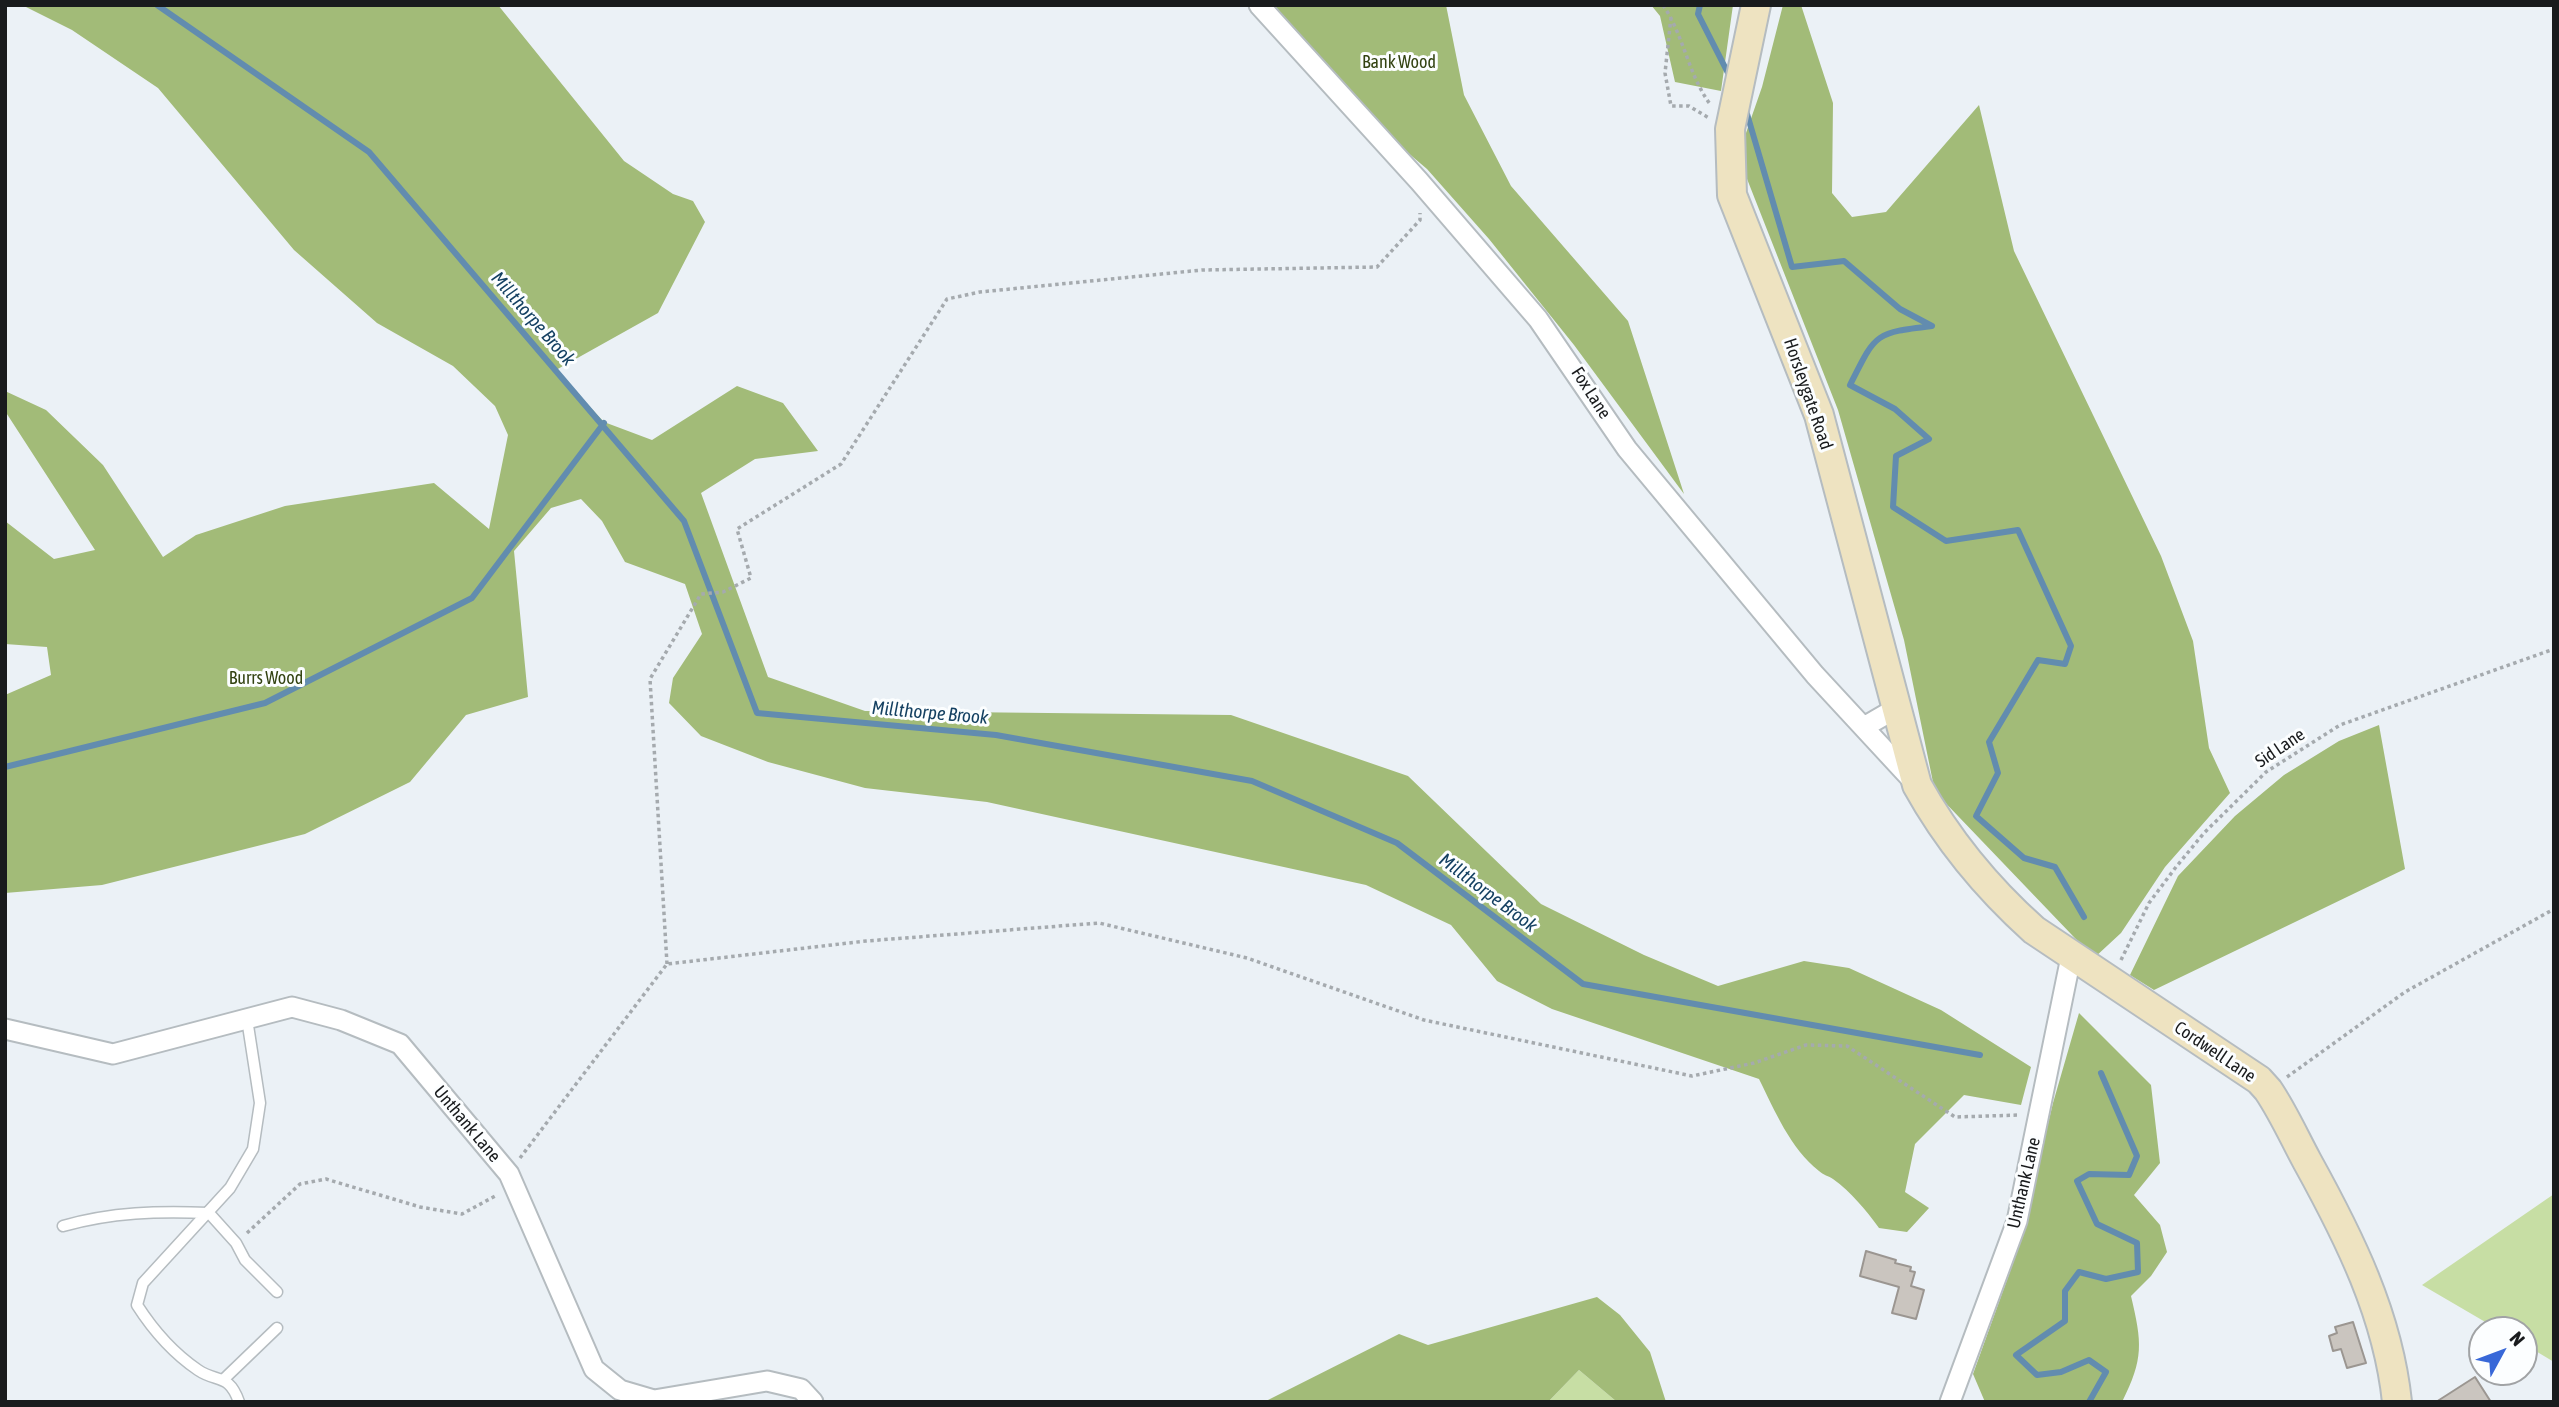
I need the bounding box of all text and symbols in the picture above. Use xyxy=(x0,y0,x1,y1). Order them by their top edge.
park label: Bank Wood xyxy=(1362,51,1436,73)
water label: Millthorpe Brook xyxy=(486,267,580,371)
street label: Horsleygate Road xyxy=(1779,335,1837,453)
street label: Fox Lane xyxy=(1566,363,1616,423)
park label: Burrs Wood xyxy=(229,667,303,689)
water label: Millthorpe Brook xyxy=(871,697,989,729)
street label: Sid Lane xyxy=(2251,724,2309,772)
water label: Millthorpe Brook xyxy=(1434,849,1542,937)
street label: Cordwell Lane xyxy=(2170,1017,2260,1087)
street label: Unthank Lane xyxy=(429,1081,505,1167)
street label: Unthank Lane xyxy=(2003,1135,2045,1231)
north arrow xyxy=(2468,1316,2538,1386)
text: N xyxy=(2505,1327,2529,1350)

